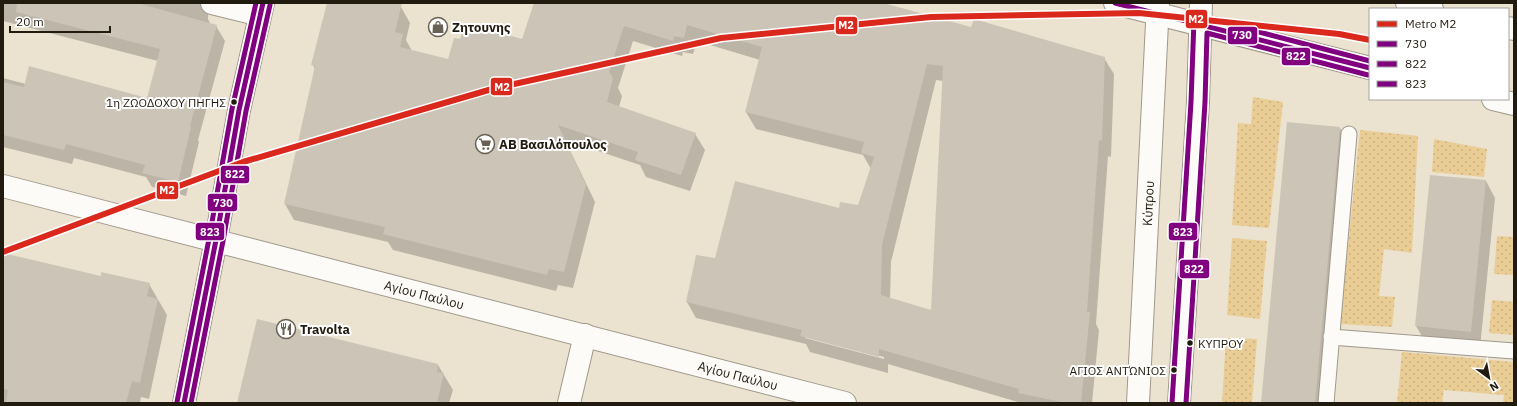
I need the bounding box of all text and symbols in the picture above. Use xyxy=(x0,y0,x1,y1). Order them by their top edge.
scale bar xyxy=(10,8,110,34)
legend xyxy=(1369,8,1509,100)
line badge: Μ2 xyxy=(1185,9,1208,29)
text: Μ2 xyxy=(1188,12,1204,26)
text: 20 m xyxy=(16,14,44,29)
shop icon: Ζητουνης xyxy=(427,16,449,38)
line badge: Μ2 xyxy=(835,16,858,35)
text: Metro Μ2 xyxy=(1405,16,1456,31)
text: Μ2 xyxy=(838,18,854,32)
place label: Ζητουνης xyxy=(452,19,511,36)
line badge: 730 xyxy=(1227,26,1258,45)
text: 730 xyxy=(1232,28,1252,42)
text: 730 xyxy=(1405,36,1427,51)
line badge: 822 xyxy=(1281,47,1311,66)
text: 822 xyxy=(1286,49,1306,63)
text: 822 xyxy=(1405,56,1427,71)
text: 823 xyxy=(1405,76,1427,91)
line badge: Μ2 xyxy=(490,77,513,96)
text: Μ2 xyxy=(494,80,510,94)
place label: 1η ΖΩΟΔΟΧΟΥ ΠΗΓΗΣ xyxy=(106,95,226,110)
marker: 1η ΖΩΟΔΟΧΟΥ ΠΗΓΗΣ xyxy=(229,97,239,107)
supermarket icon: ΑΒ Βασιλόπουλος xyxy=(474,133,496,155)
place label: ΑΒ Βασιλόπουλος xyxy=(499,136,607,153)
line badge: 822 xyxy=(220,165,250,184)
text: 822 xyxy=(225,167,245,181)
street label: Κύπρου xyxy=(1138,180,1158,226)
line badge: Μ2 xyxy=(156,181,179,200)
text: Μ2 xyxy=(159,183,175,197)
line badge: 730 xyxy=(207,193,238,212)
text: 730 xyxy=(213,196,233,210)
line badge: 823 xyxy=(195,222,225,241)
line badge: 823 xyxy=(1168,222,1198,241)
text: 823 xyxy=(200,225,220,239)
text: 823 xyxy=(1173,225,1193,239)
line badge: 822 xyxy=(1179,259,1210,279)
text: 822 xyxy=(1184,262,1204,276)
street label: Αγίου Παύλου xyxy=(382,276,466,313)
restaurant icon: Travolta xyxy=(275,318,297,340)
place label: Travolta xyxy=(300,321,350,338)
place label: ΚΥΠΡΟΥ xyxy=(1198,336,1243,351)
marker: ΚΥΠΡΟΥ xyxy=(1185,338,1195,348)
street label: Αγίου Παύλου xyxy=(696,357,780,394)
north arrow xyxy=(1469,358,1509,398)
place label: ΑΓΙΟΣ ΑΝΤΏΝΙΟΣ xyxy=(1069,363,1166,378)
marker: ΑΓΙΟΣ ΑΝΤΏΝΙΟΣ xyxy=(1169,365,1179,375)
text: N xyxy=(1487,378,1501,395)

